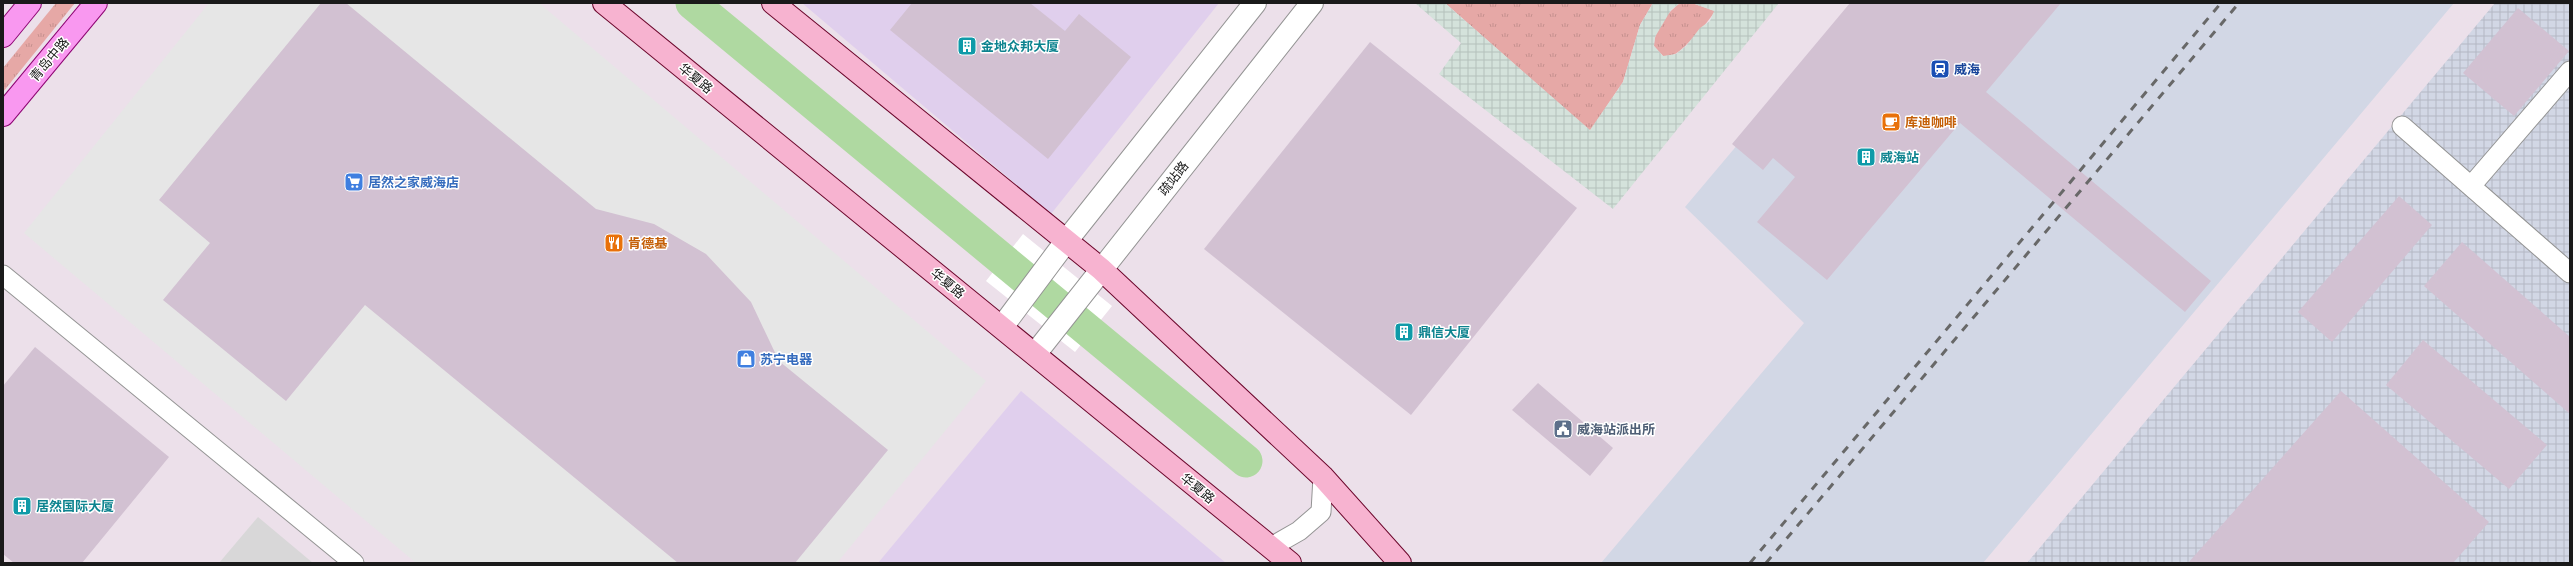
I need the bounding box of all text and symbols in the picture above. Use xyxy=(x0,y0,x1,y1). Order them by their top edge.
street label: 青岛中路 xyxy=(26,34,72,84)
building icon: 金地众邦大厦 xyxy=(956,35,978,57)
place label: 金地众邦大厦 xyxy=(981,38,1059,54)
station icon: 威海 xyxy=(1929,58,1951,80)
street label: 华夏路 xyxy=(676,60,716,96)
place label: 威海 xyxy=(1954,61,1980,77)
cafe icon: 库迪咖啡 xyxy=(1880,111,1902,133)
place label: 库迪咖啡 xyxy=(1905,114,1957,130)
building icon: 威海站 xyxy=(1855,146,1877,168)
place label: 威海站 xyxy=(1880,149,1919,165)
street label: 疏站路 xyxy=(1155,158,1191,198)
supermarket icon: 居然之家威海店 xyxy=(343,171,365,193)
place label: 居然之家威海店 xyxy=(368,174,459,190)
restaurant icon: 肯德基 xyxy=(603,232,625,254)
place label: 肯德基 xyxy=(628,235,668,251)
street label: 华夏路 xyxy=(928,265,968,301)
building icon: 鼎信大厦 xyxy=(1393,321,1415,343)
place label: 鼎信大厦 xyxy=(1418,324,1470,340)
shop icon: 苏宁电器 xyxy=(735,348,757,370)
place label: 苏宁电器 xyxy=(760,351,813,367)
public building icon: 威海站派出所 xyxy=(1552,418,1574,440)
place label: 威海站派出所 xyxy=(1577,421,1655,437)
street label: 华夏路 xyxy=(1178,470,1218,506)
building icon: 居然国际大厦 xyxy=(11,495,33,517)
place label: 居然国际大厦 xyxy=(36,498,114,514)

